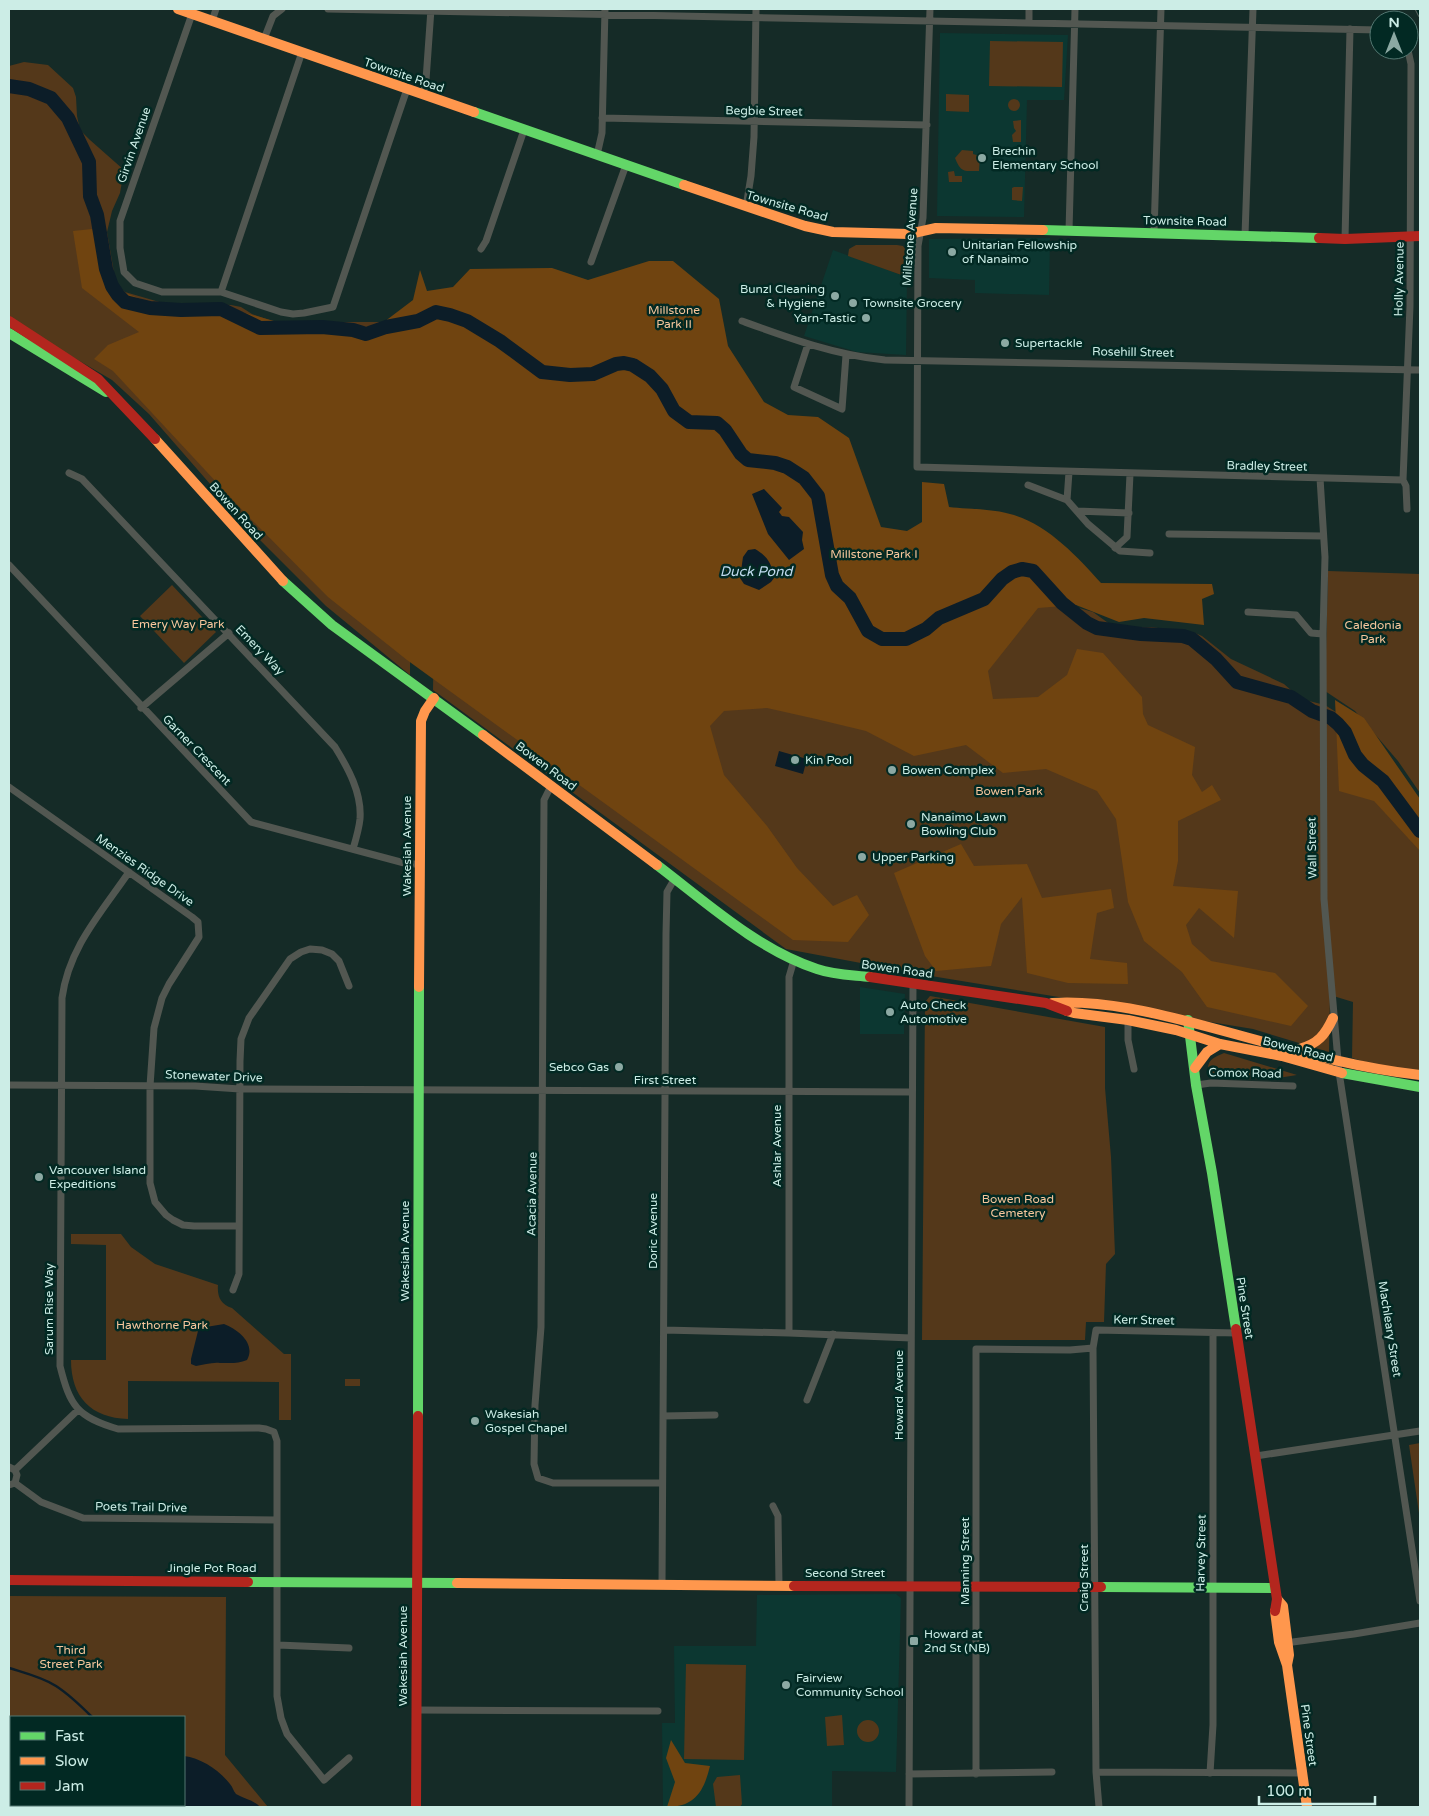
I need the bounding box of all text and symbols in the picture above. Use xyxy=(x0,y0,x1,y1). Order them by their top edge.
north arrow xyxy=(1369,10,1419,60)
text: N xyxy=(1388,14,1400,31)
street label: Townsite Road xyxy=(362,55,446,95)
street label: Begbie Street xyxy=(725,103,803,119)
street label: Girvin Avenue xyxy=(114,105,154,185)
place label: Brechin Elementary School xyxy=(992,144,1099,172)
marker: Brechin Elementary School xyxy=(976,152,988,164)
street label: Millstone Avenue xyxy=(900,187,920,286)
street label: Townsite Road xyxy=(745,188,829,224)
street label: Townsite Road xyxy=(1143,213,1227,229)
place label: Unitarian Fellowship of Nanaimo xyxy=(962,238,1077,266)
street label: Holly Avenue xyxy=(1391,241,1407,316)
marker: Unitarian Fellowship of Nanaimo xyxy=(946,246,958,258)
place label: Bunzl Cleaning & Hygiene xyxy=(740,282,825,310)
marker: Bunzl Cleaning & Hygiene xyxy=(829,290,841,302)
place label: Townsite Grocery xyxy=(863,296,962,310)
marker: Townsite Grocery xyxy=(847,297,859,309)
park label: Millstone Park II xyxy=(648,303,700,331)
place label: Yarn-Tastic xyxy=(794,311,856,325)
marker: Yarn-Tastic xyxy=(860,312,872,324)
place label: Supertackle xyxy=(1015,336,1083,350)
marker: Supertackle xyxy=(999,337,1011,349)
street label: Rosehill Street xyxy=(1092,344,1175,360)
street label: Bradley Street xyxy=(1227,458,1308,474)
street label: Bowen Road xyxy=(207,479,265,543)
park label: Millstone Park I xyxy=(830,547,918,561)
water label: Duck Pond xyxy=(720,563,795,580)
park label: Emery Way Park xyxy=(131,617,225,631)
park label: Caledonia Park xyxy=(1345,618,1401,646)
street label: Emery Way xyxy=(233,622,288,678)
street label: Garner Crescent xyxy=(160,712,234,788)
street label: Bowen Road xyxy=(513,739,579,793)
place label: Kin Pool xyxy=(805,753,852,767)
marker: Kin Pool xyxy=(789,754,801,766)
place label: Bowen Complex xyxy=(902,763,994,777)
marker: Bowen Complex xyxy=(886,764,898,776)
park label: Bowen Park xyxy=(975,784,1043,798)
street label: Wakesiah Avenue xyxy=(400,796,414,896)
place label: Nanaimo Lawn Bowling Club xyxy=(921,810,1006,838)
street label: Wall Street xyxy=(1304,817,1320,879)
marker: Nanaimo Lawn Bowling Club xyxy=(905,818,917,830)
street label: Menzies Ridge Drive xyxy=(93,831,197,909)
place label: Upper Parking xyxy=(872,850,954,864)
marker: Upper Parking xyxy=(856,851,868,863)
street label: Bowen Road xyxy=(860,957,934,981)
place label: Auto Check Automotive xyxy=(900,998,967,1026)
marker: Auto Check Automotive xyxy=(884,1006,896,1018)
street label: Bowen Road xyxy=(1261,1033,1335,1065)
place label: Sebco Gas xyxy=(549,1060,609,1074)
marker: Sebco Gas xyxy=(613,1061,625,1073)
street label: Comox Road xyxy=(1208,1065,1282,1081)
street label: Stonewater Drive xyxy=(165,1067,263,1085)
street label: First Street xyxy=(634,1073,697,1087)
street label: Ashlar Avenue xyxy=(770,1105,784,1187)
street label: Acacia Avenue xyxy=(524,1152,540,1236)
place label: Vancouver Island Expeditions xyxy=(49,1163,146,1191)
marker: Vancouver Island Expeditions xyxy=(33,1171,45,1183)
park label: Bowen Road Cemetery xyxy=(982,1192,1054,1220)
street label: Doric Avenue xyxy=(646,1193,660,1269)
street label: Wakesiah Avenue xyxy=(398,1201,412,1301)
street label: Sarum Rise Way xyxy=(42,1262,56,1355)
street label: Pine Street xyxy=(1233,1276,1257,1340)
street label: Machleary Street xyxy=(1375,1280,1405,1378)
street label: Kerr Street xyxy=(1113,1312,1175,1328)
park label: Hawthorne Park xyxy=(116,1318,209,1332)
street label: Howard Avenue xyxy=(892,1350,906,1440)
place label: Wakesiah Gospel Chapel xyxy=(485,1407,567,1435)
marker: Wakesiah Gospel Chapel xyxy=(469,1415,481,1427)
street label: Poets Trail Drive xyxy=(95,1499,187,1515)
street label: Harvey Street xyxy=(1193,1514,1209,1592)
street label: Manning Street xyxy=(958,1516,972,1605)
street label: Craig Street xyxy=(1077,1544,1091,1612)
street label: Jingle Pot Road xyxy=(167,1561,257,1575)
street label: Second Street xyxy=(805,1566,885,1580)
street label: Wakesiah Avenue xyxy=(396,1606,410,1706)
place label: Howard at 2nd St (NB) xyxy=(924,1627,990,1655)
marker: Howard at 2nd St (NB) xyxy=(908,1635,920,1647)
park label: Third Street Park xyxy=(39,1643,103,1671)
place label: Fairview Community School xyxy=(796,1671,904,1699)
marker: Fairview Community School xyxy=(780,1679,792,1691)
street label: Pine Street xyxy=(1298,1703,1320,1767)
legend xyxy=(10,1716,185,1806)
text: Fast xyxy=(55,1727,85,1745)
text: Slow xyxy=(55,1752,89,1770)
scale bar xyxy=(1259,1774,1375,1806)
text: Jam xyxy=(55,1777,84,1795)
text: 100 m xyxy=(1266,1782,1312,1800)

